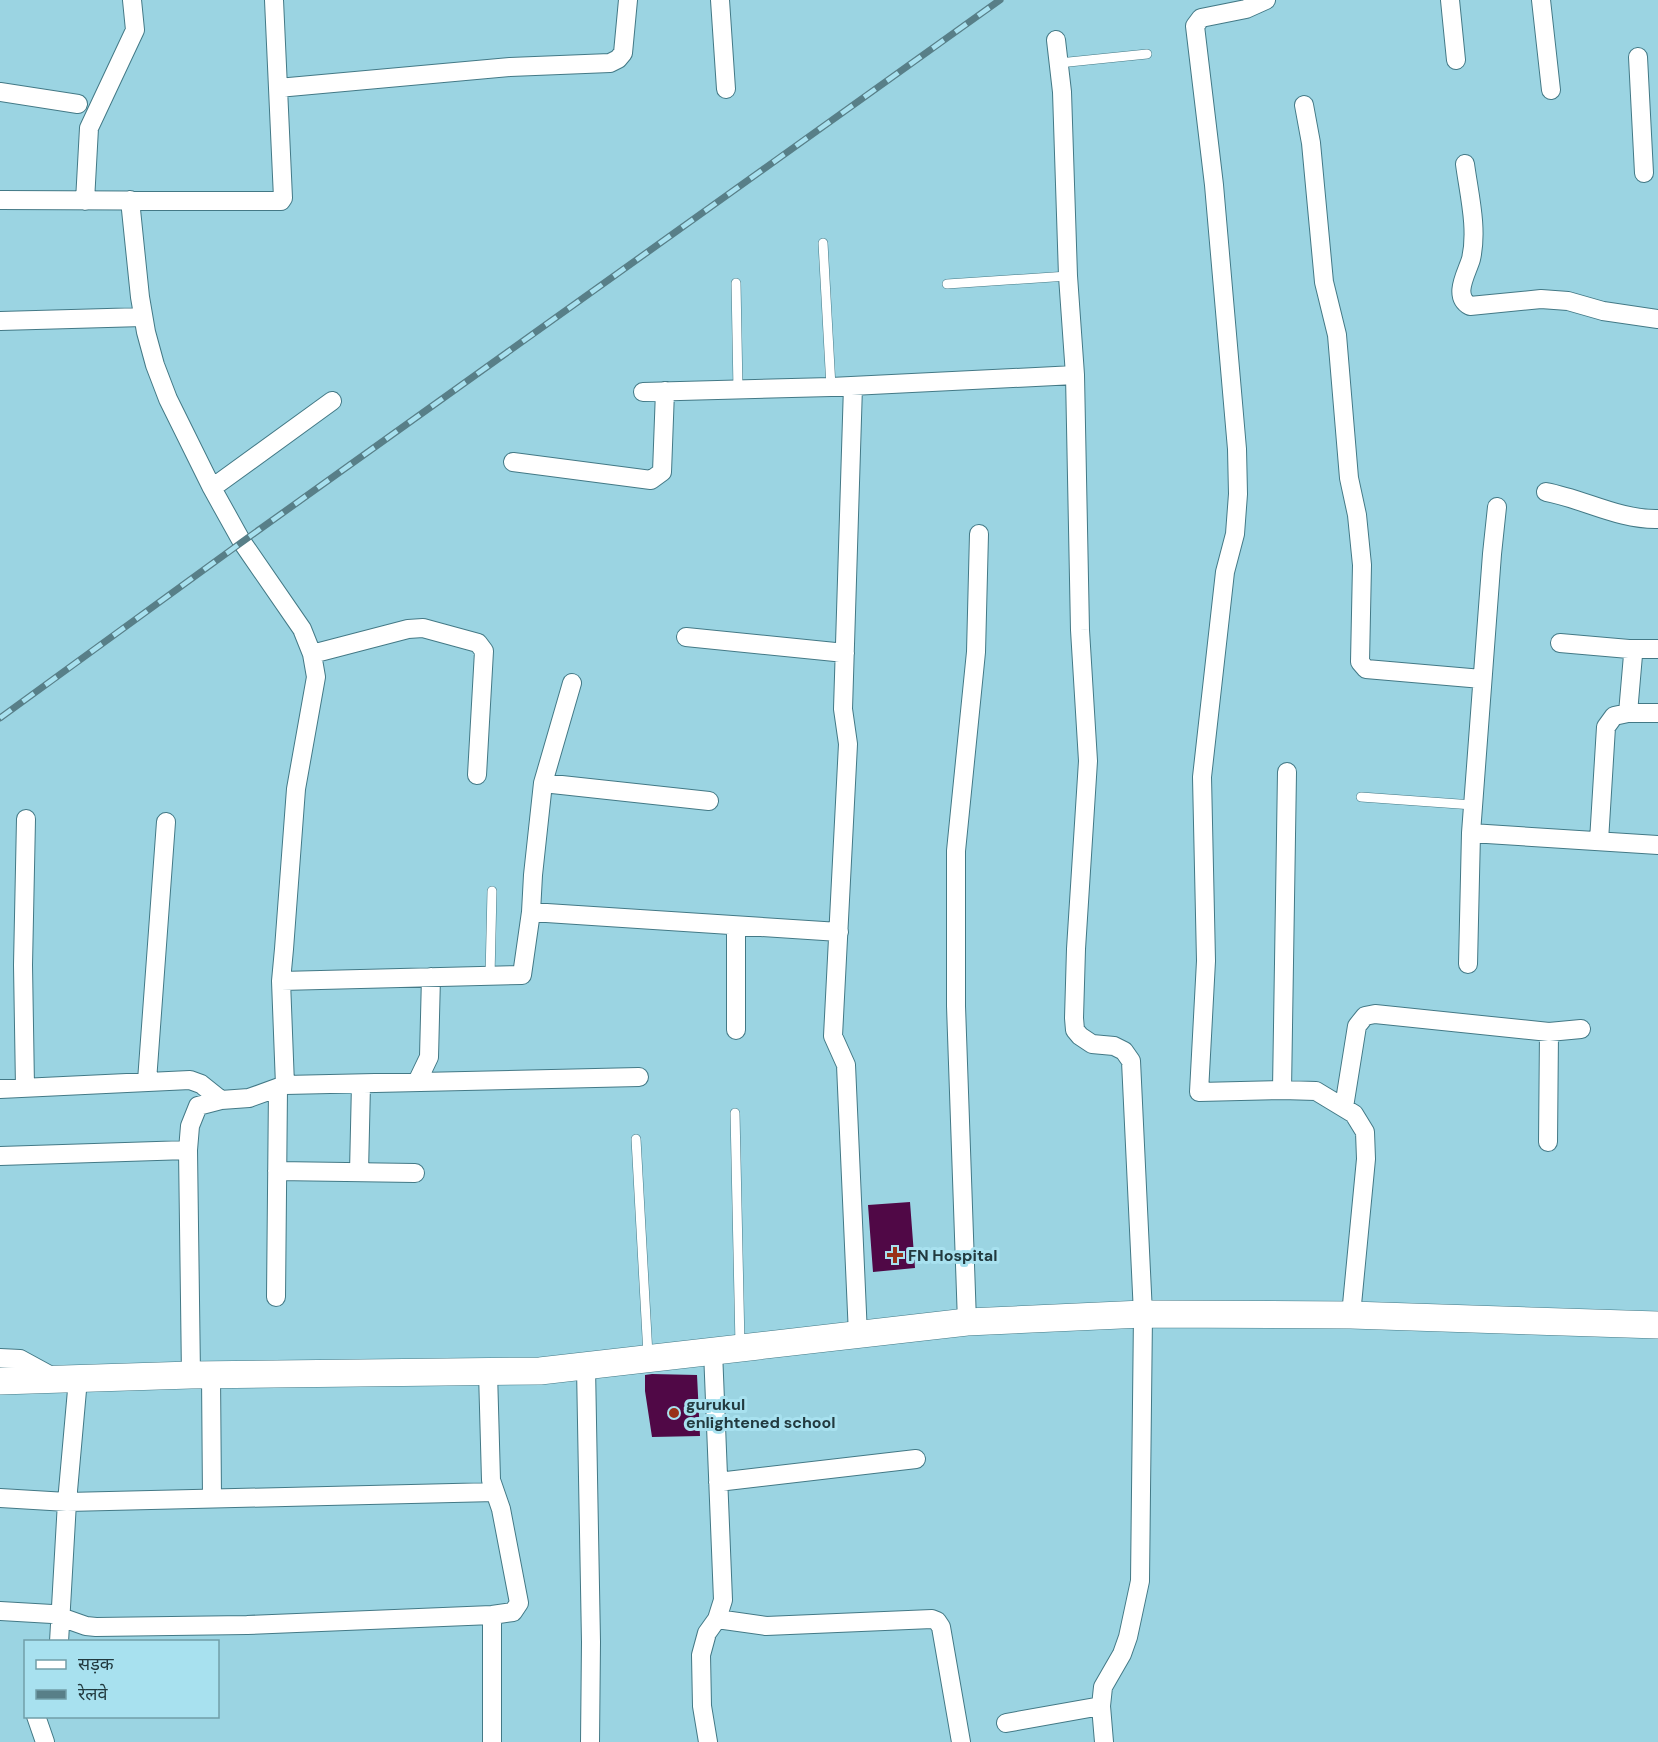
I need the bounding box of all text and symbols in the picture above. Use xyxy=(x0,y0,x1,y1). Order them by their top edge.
place label: FN Hospital xyxy=(908,1245,997,1266)
marker: FN Hospital xyxy=(886,1246,904,1264)
place label: gurukul enlightened school xyxy=(686,1394,836,1433)
marker: gurukul enlightened school xyxy=(667,1406,681,1420)
legend xyxy=(24,1640,219,1718)
text: सड़क xyxy=(78,1652,115,1676)
text: रेलवे xyxy=(77,1682,109,1706)

